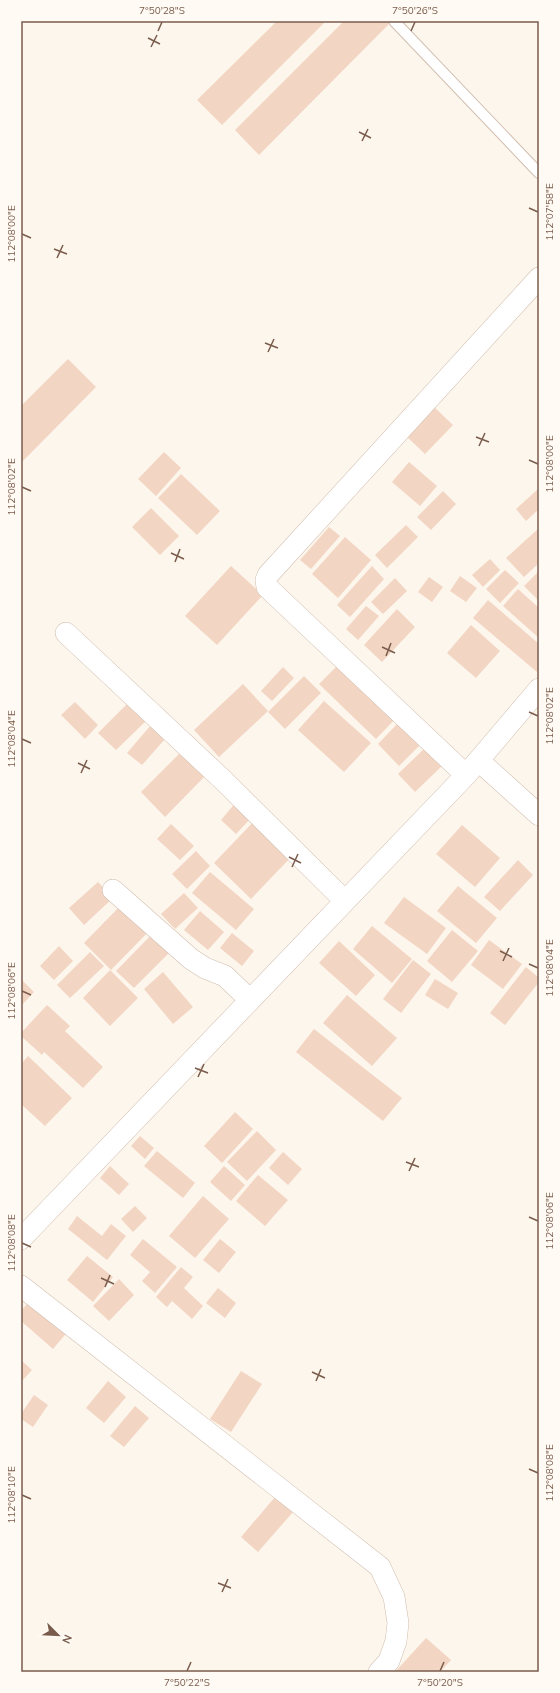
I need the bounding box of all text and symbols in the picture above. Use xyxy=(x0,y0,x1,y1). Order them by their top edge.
text: 7°50'28"S xyxy=(139,4,185,17)
text: 7°50'26"S xyxy=(392,4,438,17)
text: 112°07'58"E xyxy=(543,183,556,241)
text: 112°08'00"E xyxy=(5,205,18,263)
text: 112°08'00"E xyxy=(543,435,556,493)
text: 112°08'02"E xyxy=(5,458,18,516)
text: 112°08'02"E xyxy=(543,687,556,745)
text: 112°08'04"E xyxy=(5,710,18,768)
text: 112°08'04"E xyxy=(543,939,556,997)
text: 112°08'06"E xyxy=(5,962,18,1020)
text: 112°08'06"E xyxy=(543,1192,556,1250)
text: 112°08'08"E xyxy=(5,1214,18,1272)
text: 112°08'08"E xyxy=(543,1444,556,1502)
text: 112°08'10"E xyxy=(5,1466,18,1524)
north arrow xyxy=(38,1615,78,1655)
text: N xyxy=(59,1632,75,1646)
text: 7°50'22"S xyxy=(164,1676,210,1689)
text: 7°50'20"S xyxy=(417,1676,463,1689)

